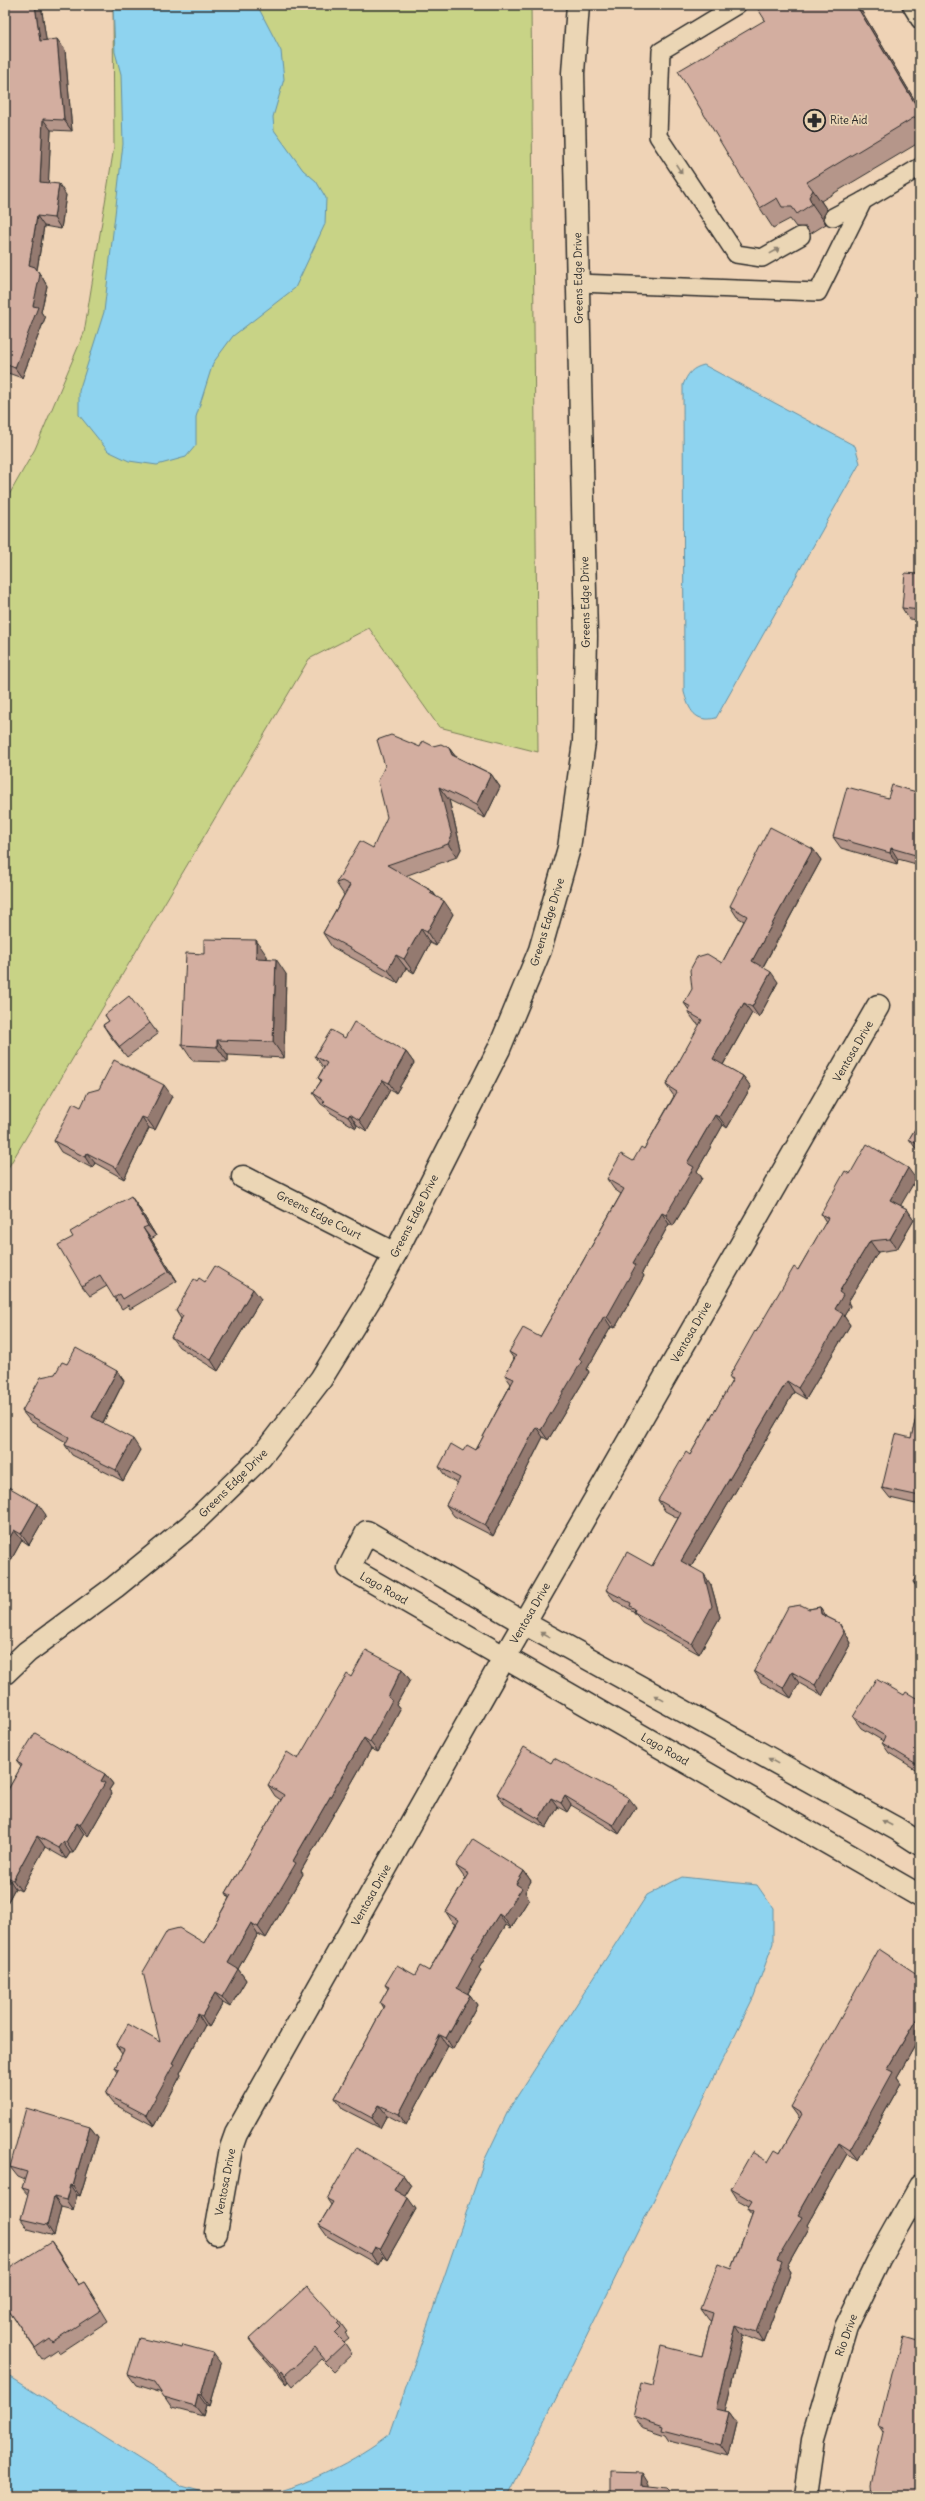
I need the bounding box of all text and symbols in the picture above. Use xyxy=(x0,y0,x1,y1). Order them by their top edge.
pharmacy icon: Rite Aid xyxy=(801,107,827,133)
place label: Rite Aid xyxy=(830,113,868,127)
one-way arrow xyxy=(675,163,683,174)
street label: Greens Edge Drive xyxy=(570,232,586,324)
one-way arrow xyxy=(769,247,781,254)
street label: Greens Edge Drive xyxy=(577,556,593,648)
street label: Greens Edge Drive xyxy=(527,876,567,968)
street label: Ventosa Drive xyxy=(830,1018,876,1084)
street label: Greens Edge Drive xyxy=(387,1172,441,1260)
street label: Greens Edge Court xyxy=(274,1188,364,1243)
street label: Ventosa Drive xyxy=(668,1299,714,1365)
street label: Greens Edge Drive xyxy=(196,1446,270,1520)
street label: Lago Road xyxy=(358,1569,411,1608)
street label: Ventosa Drive xyxy=(507,1580,553,1646)
one-way arrow xyxy=(540,1632,551,1638)
one-way arrow xyxy=(653,1695,665,1701)
street label: Lago Road xyxy=(639,1730,692,1769)
one-way arrow xyxy=(767,1757,779,1764)
one-way arrow xyxy=(881,1820,893,1827)
street label: Ventosa Drive xyxy=(348,1862,394,1928)
street label: Ventosa Drive xyxy=(212,2147,238,2217)
street label: Rio Drive xyxy=(832,2312,860,2358)

